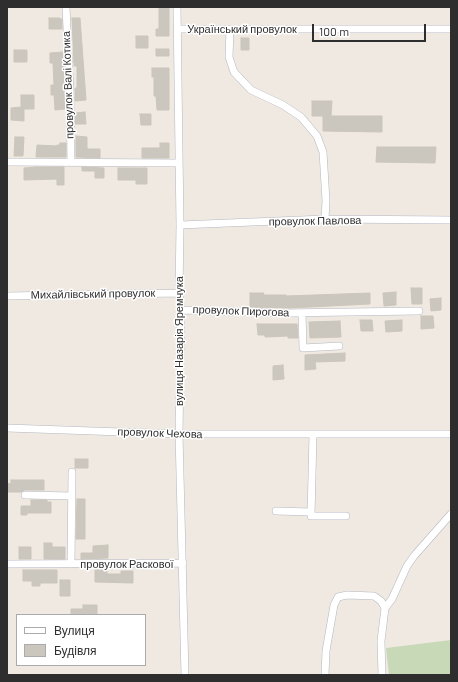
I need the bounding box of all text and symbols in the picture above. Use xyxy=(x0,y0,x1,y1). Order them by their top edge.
scale bar xyxy=(314,16,428,42)
street label: Український провулок xyxy=(187,22,297,36)
text: 100 m xyxy=(319,24,349,38)
street label: провулок Валі Котика xyxy=(60,31,76,139)
street label: провулок Павлова xyxy=(268,214,362,228)
street label: вулиця Назарія Яремчука xyxy=(172,276,186,406)
street label: Михайлівський провулок xyxy=(31,286,155,302)
street label: провулок Пирогова xyxy=(192,303,290,319)
street label: провулок Чехова xyxy=(117,425,203,441)
street label: провулок Раскової xyxy=(80,557,174,571)
legend xyxy=(16,614,146,666)
text: Вулиця xyxy=(54,623,95,637)
text: Будівля xyxy=(54,643,96,657)

